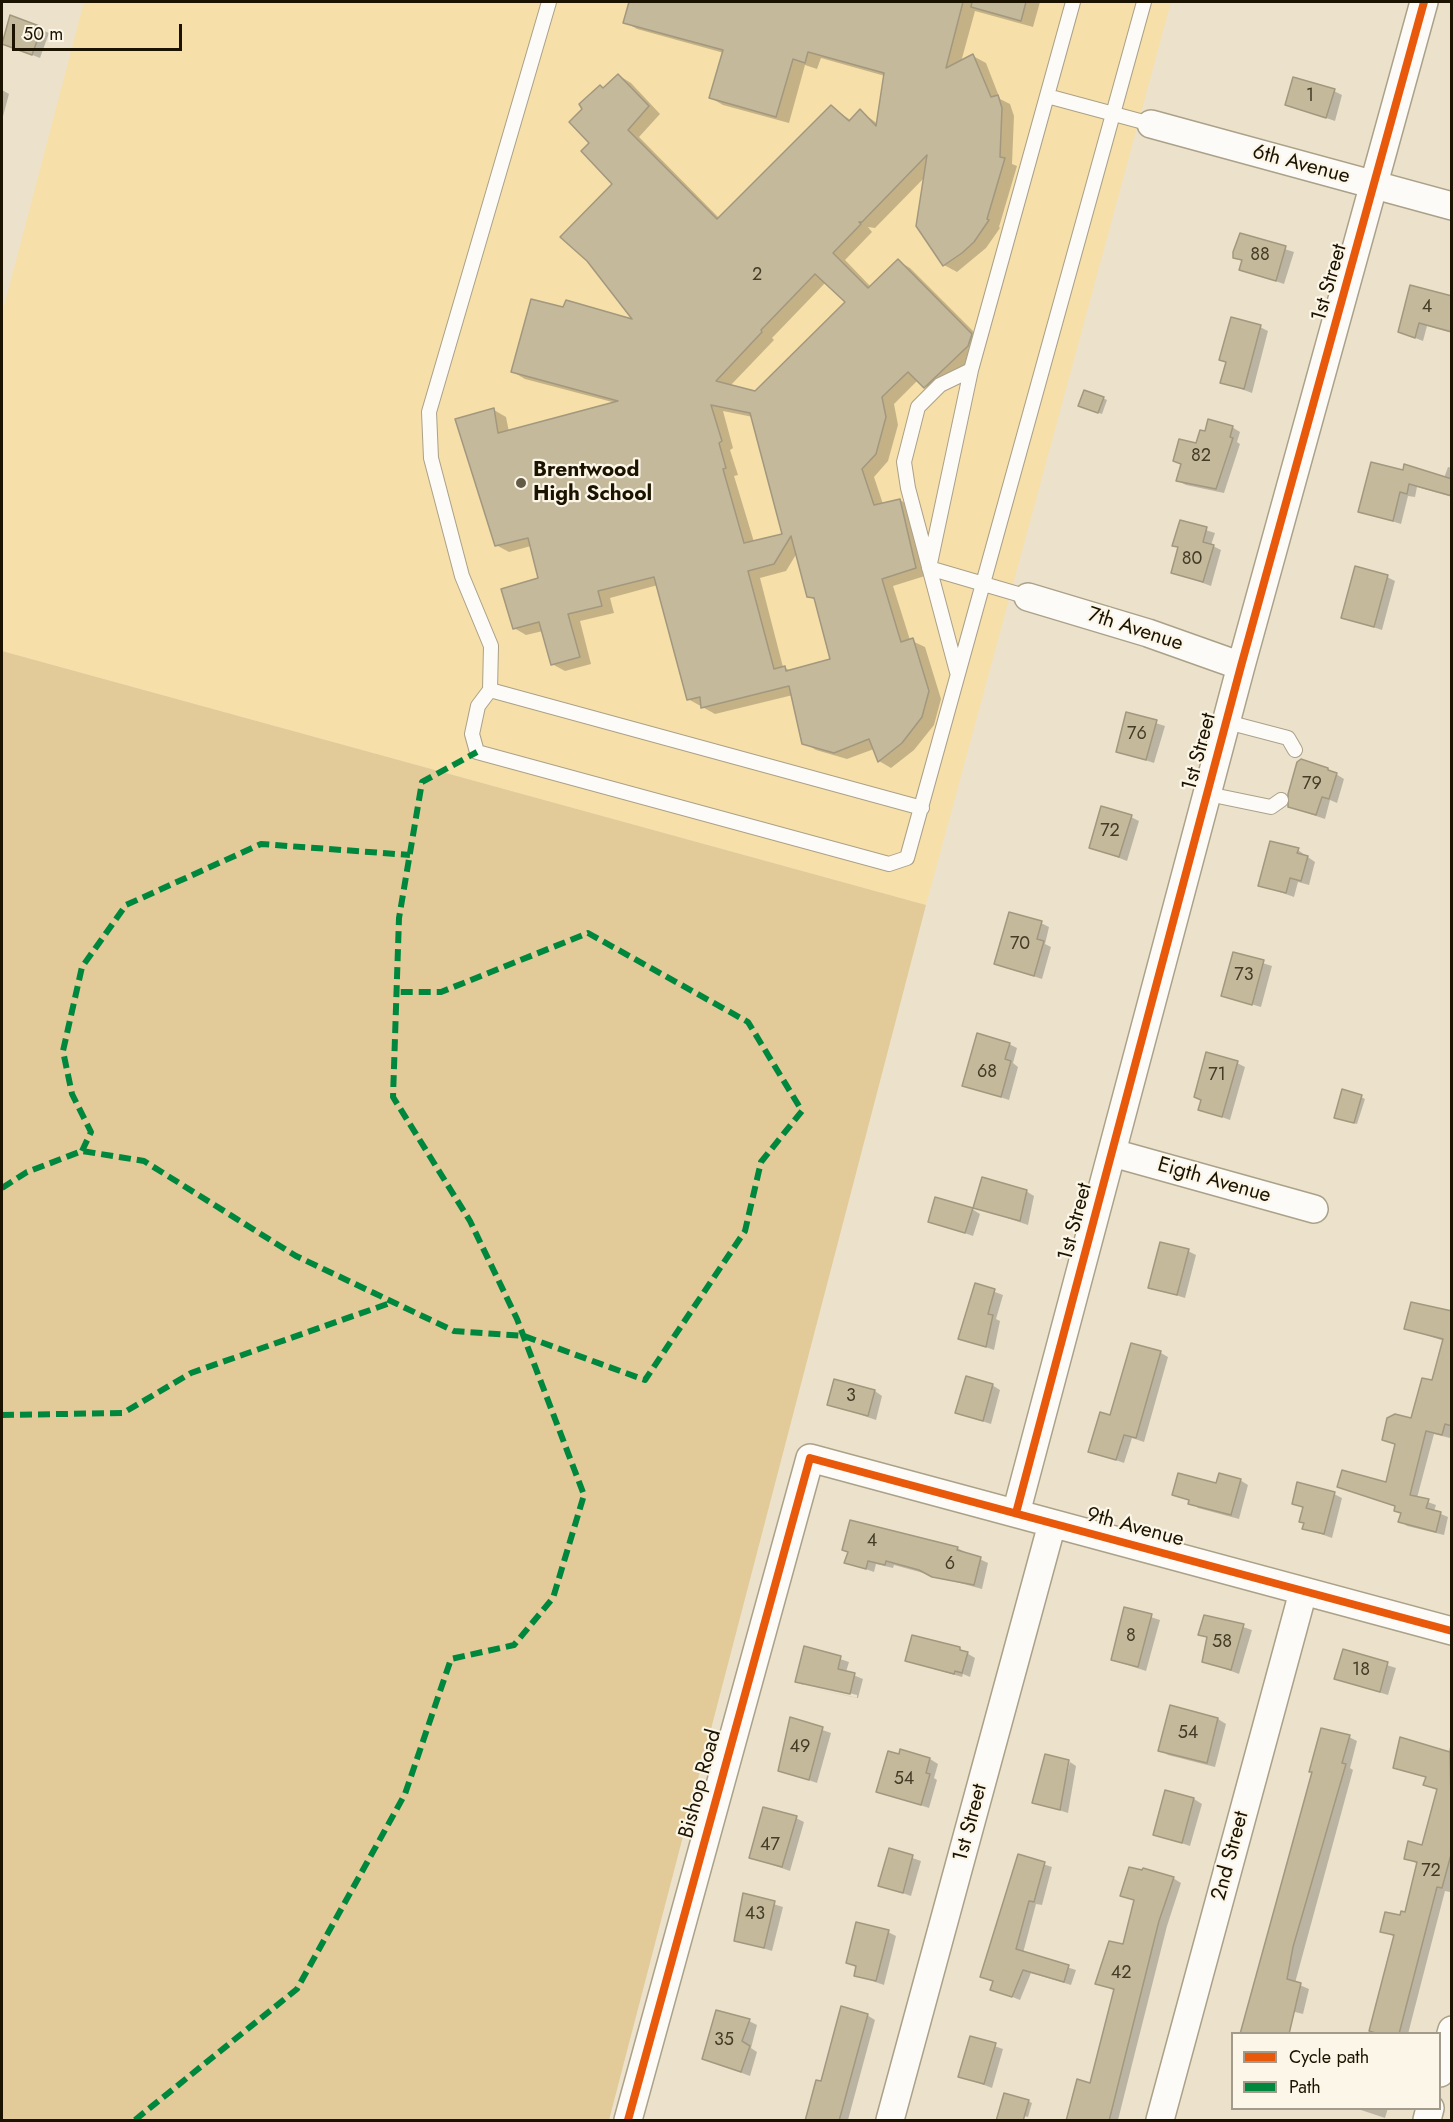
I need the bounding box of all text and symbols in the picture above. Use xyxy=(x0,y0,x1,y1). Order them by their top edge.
scale bar xyxy=(15,12,184,50)
text: 50 m xyxy=(23,21,63,47)
house number: 1 xyxy=(1306,86,1314,108)
street label: 6th Avenue xyxy=(1250,140,1352,190)
street label: 1st Street xyxy=(1307,241,1353,325)
house number: 88 xyxy=(1250,245,1270,267)
house number: 2 xyxy=(752,265,762,287)
house number: 4 xyxy=(1422,297,1432,319)
house number: 82 xyxy=(1191,446,1211,468)
place label: Brentwood High School xyxy=(533,458,652,508)
marker: Brentwood High School xyxy=(514,476,528,490)
house number: 80 xyxy=(1182,549,1202,571)
street label: 7th Avenue xyxy=(1084,603,1186,657)
street label: 1st Street xyxy=(1178,710,1222,794)
house number: 76 xyxy=(1127,724,1147,746)
house number: 79 xyxy=(1302,774,1322,796)
house number: 72 xyxy=(1100,821,1120,843)
house number: 70 xyxy=(1010,934,1030,956)
house number: 73 xyxy=(1234,965,1254,987)
house number: 68 xyxy=(977,1062,997,1084)
house number: 71 xyxy=(1208,1065,1226,1087)
street label: Eigth Avenue xyxy=(1154,1153,1274,1209)
street label: 1st Street xyxy=(1054,1180,1098,1264)
house number: 3 xyxy=(846,1386,856,1408)
street label: 9th Avenue xyxy=(1084,1503,1186,1553)
house number: 4 xyxy=(867,1531,877,1553)
house number: 6 xyxy=(945,1554,955,1576)
house number: 8 xyxy=(1126,1626,1136,1648)
house number: 58 xyxy=(1212,1632,1232,1654)
house number: 18 xyxy=(1352,1660,1370,1682)
house number: 54 xyxy=(1178,1723,1198,1745)
street label: Bishop Road xyxy=(674,1727,728,1841)
house number: 49 xyxy=(790,1737,810,1759)
house number: 54 xyxy=(894,1769,914,1791)
street label: 1st Street xyxy=(949,1781,993,1865)
street label: 2nd Street xyxy=(1207,1809,1255,1903)
house number: 47 xyxy=(760,1835,780,1857)
house number: 72 xyxy=(1421,1861,1441,1883)
house number: 43 xyxy=(745,1904,765,1926)
house number: 42 xyxy=(1111,1963,1131,1985)
house number: 35 xyxy=(714,2030,734,2052)
legend xyxy=(1231,2032,1441,2110)
text: Cycle path xyxy=(1289,2044,1369,2070)
text: Path xyxy=(1289,2074,1321,2100)

